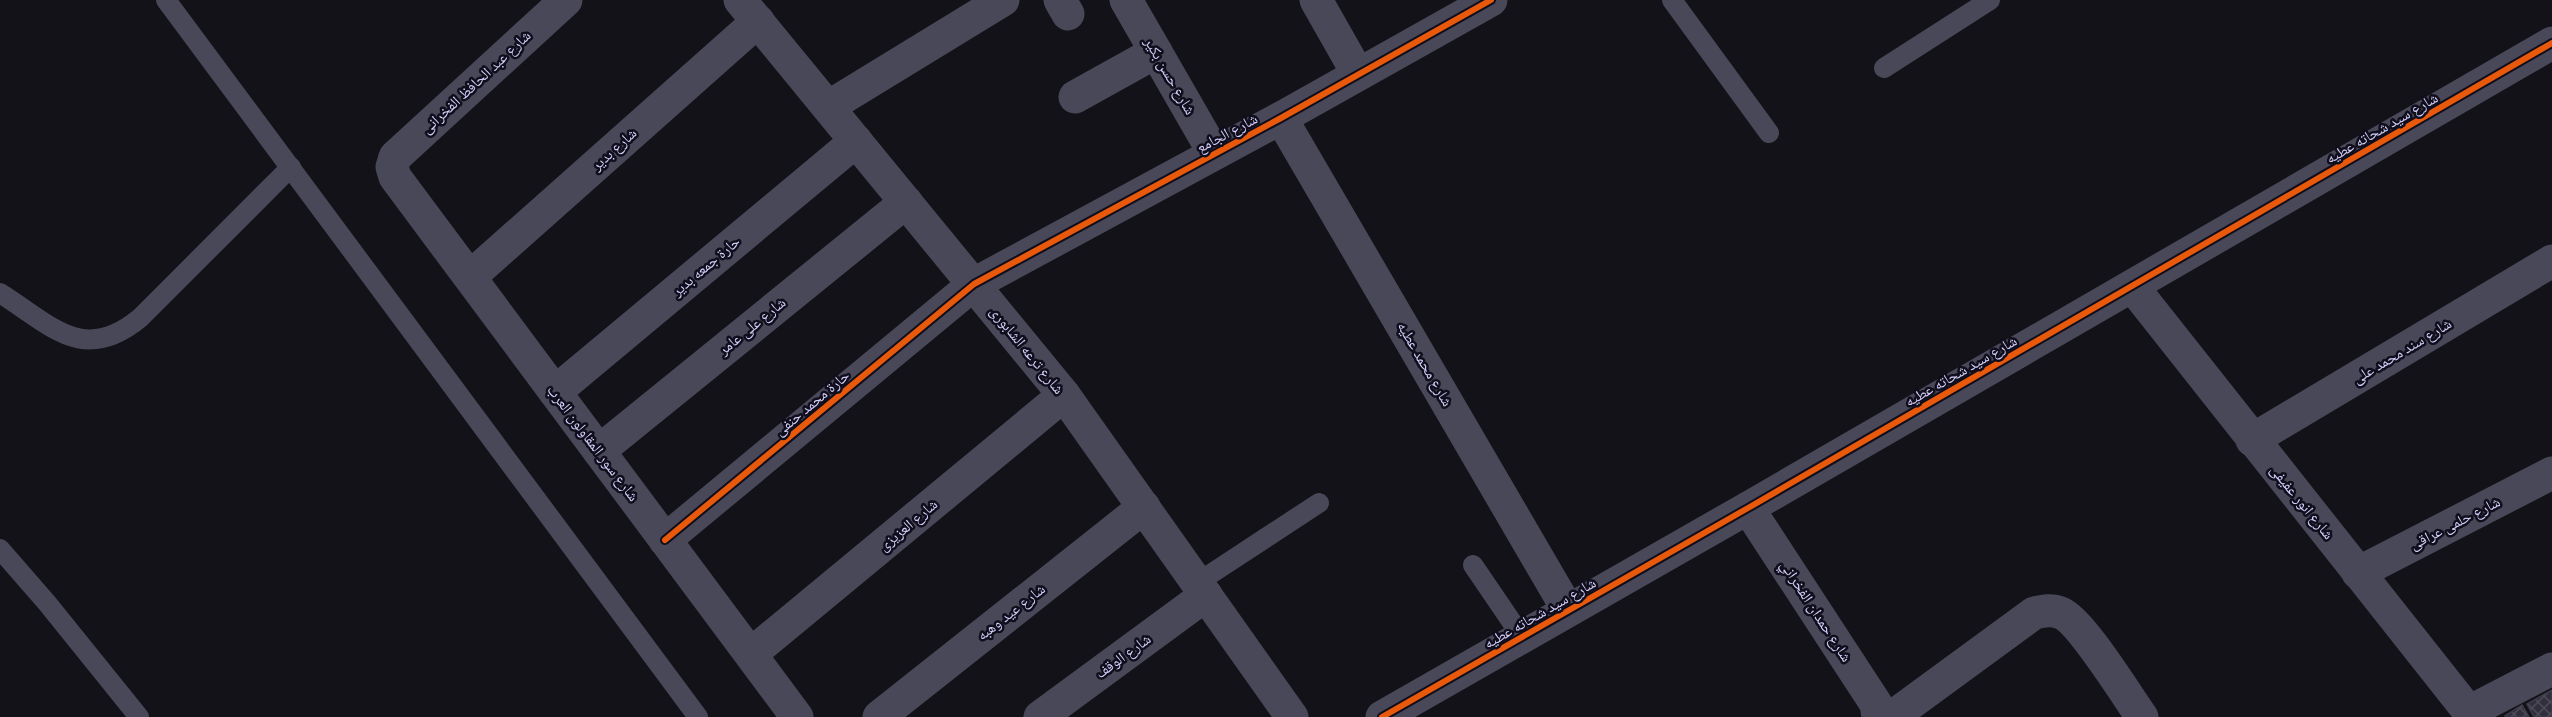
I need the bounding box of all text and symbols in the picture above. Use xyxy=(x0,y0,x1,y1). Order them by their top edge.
street label: شارع عبد الحافظ الفخرانى xyxy=(417,26,535,138)
street label: شارع حسن بكير xyxy=(1139,33,1199,118)
street label: شارع سيد شحاته عطيه xyxy=(2323,89,2442,168)
street label: شارع الجامع xyxy=(1193,109,1261,157)
street label: شارع بدير xyxy=(587,124,641,175)
street label: حارة جمعه بدير xyxy=(667,232,744,300)
street label: شارع على عامر xyxy=(714,293,790,360)
street label: شارع ترعه الشابورى xyxy=(985,302,1068,398)
street label: شارع سند محمد على xyxy=(2349,314,2455,388)
street label: شارع محمد عطيه xyxy=(1393,318,1457,410)
street label: شارع سيد شحاته عطيه xyxy=(1902,332,2021,411)
street label: حارة محمد حنفى xyxy=(771,366,854,440)
street label: شارع سور المقاولون العرب xyxy=(543,381,643,505)
street label: شارع انور عفيفى xyxy=(2266,461,2338,544)
street label: شارع حلمى عراقى xyxy=(2407,492,2504,554)
street label: شارع العزيزى xyxy=(875,495,942,556)
street label: شارع حمدان الفخراني xyxy=(1774,557,1856,667)
street label: شارع سيد شحاته عطيه xyxy=(1481,574,1600,653)
street label: شارع عيد وهبه xyxy=(973,580,1049,645)
street label: شارع الوقف xyxy=(1092,630,1155,683)

